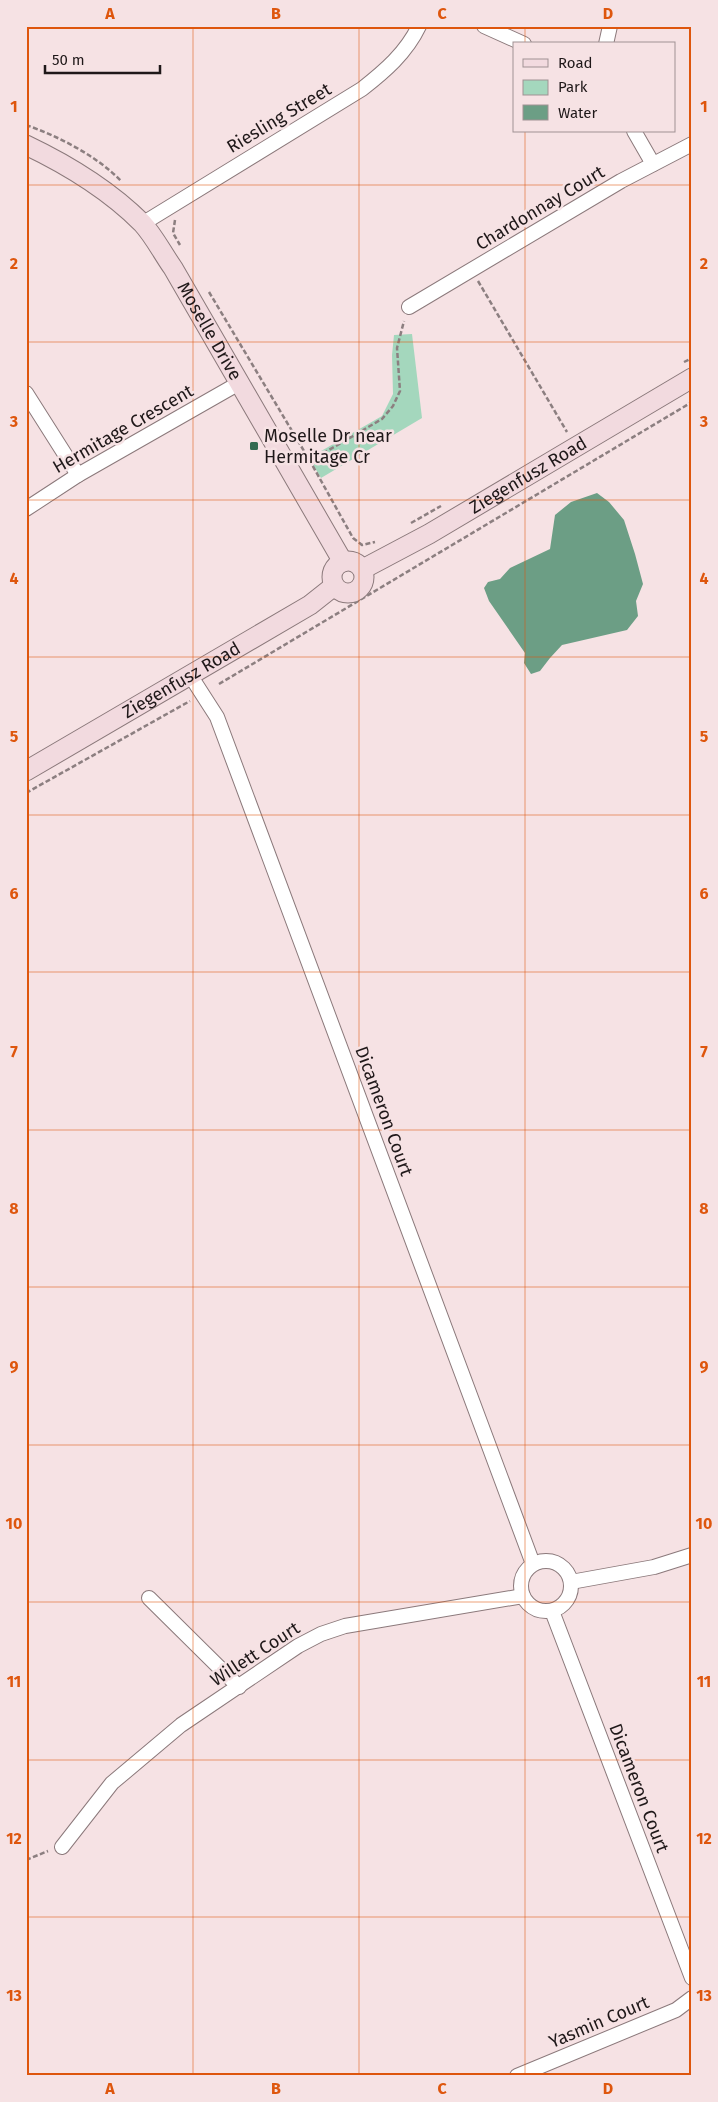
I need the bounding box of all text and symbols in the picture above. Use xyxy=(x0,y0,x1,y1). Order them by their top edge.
text: A xyxy=(104,4,115,23)
text: B xyxy=(271,4,281,23)
text: C xyxy=(437,4,447,23)
text: D xyxy=(603,4,613,23)
scale bar xyxy=(45,42,160,74)
legend xyxy=(513,42,676,132)
text: 50 m xyxy=(52,51,85,69)
text: Road xyxy=(558,54,593,72)
street label: Riesling Street xyxy=(223,78,336,158)
text: Park xyxy=(558,78,588,96)
text: 1 xyxy=(10,97,18,116)
text: 1 xyxy=(700,97,708,116)
text: Water xyxy=(558,104,597,122)
street label: Chardonnay Court xyxy=(472,161,609,255)
text: 2 xyxy=(10,254,18,273)
text: 2 xyxy=(700,254,708,273)
street label: Moselle Drive xyxy=(172,278,247,384)
street label: Hermitage Crescent xyxy=(49,380,198,478)
text: 3 xyxy=(9,412,18,431)
text: 3 xyxy=(699,412,708,431)
place label: Moselle Dr near Hermitage Cr xyxy=(264,425,392,468)
street label: Ziegenfusz Road xyxy=(465,432,591,519)
marker: Moselle Dr near Hermitage Cr xyxy=(248,440,260,452)
text: 4 xyxy=(9,569,19,588)
text: 4 xyxy=(699,569,709,588)
street label: Ziegenfusz Road xyxy=(118,637,244,723)
text: 5 xyxy=(10,727,19,746)
text: 5 xyxy=(700,727,709,746)
text: 6 xyxy=(9,884,19,903)
text: 6 xyxy=(699,884,709,903)
text: 7 xyxy=(10,1042,18,1061)
text: 7 xyxy=(700,1042,708,1061)
street label: Dicameron Court xyxy=(350,1043,418,1179)
text: 8 xyxy=(9,1199,19,1218)
text: 8 xyxy=(699,1199,709,1218)
text: 9 xyxy=(10,1357,19,1376)
text: 9 xyxy=(700,1357,709,1376)
text: 10 xyxy=(6,1514,22,1533)
text: 10 xyxy=(696,1514,712,1533)
street label: Willett Court xyxy=(206,1617,304,1691)
text: 11 xyxy=(7,1672,21,1691)
text: 11 xyxy=(697,1672,711,1691)
street label: Dicameron Court xyxy=(604,1720,674,1856)
text: 12 xyxy=(6,1829,22,1848)
text: 12 xyxy=(696,1829,712,1848)
text: 13 xyxy=(6,1986,22,2005)
text: 13 xyxy=(696,1986,712,2005)
street label: Yasmin Court xyxy=(546,1991,653,2053)
text: A xyxy=(104,2079,115,2098)
text: B xyxy=(271,2079,281,2098)
text: C xyxy=(437,2079,447,2098)
text: D xyxy=(603,2079,613,2098)

